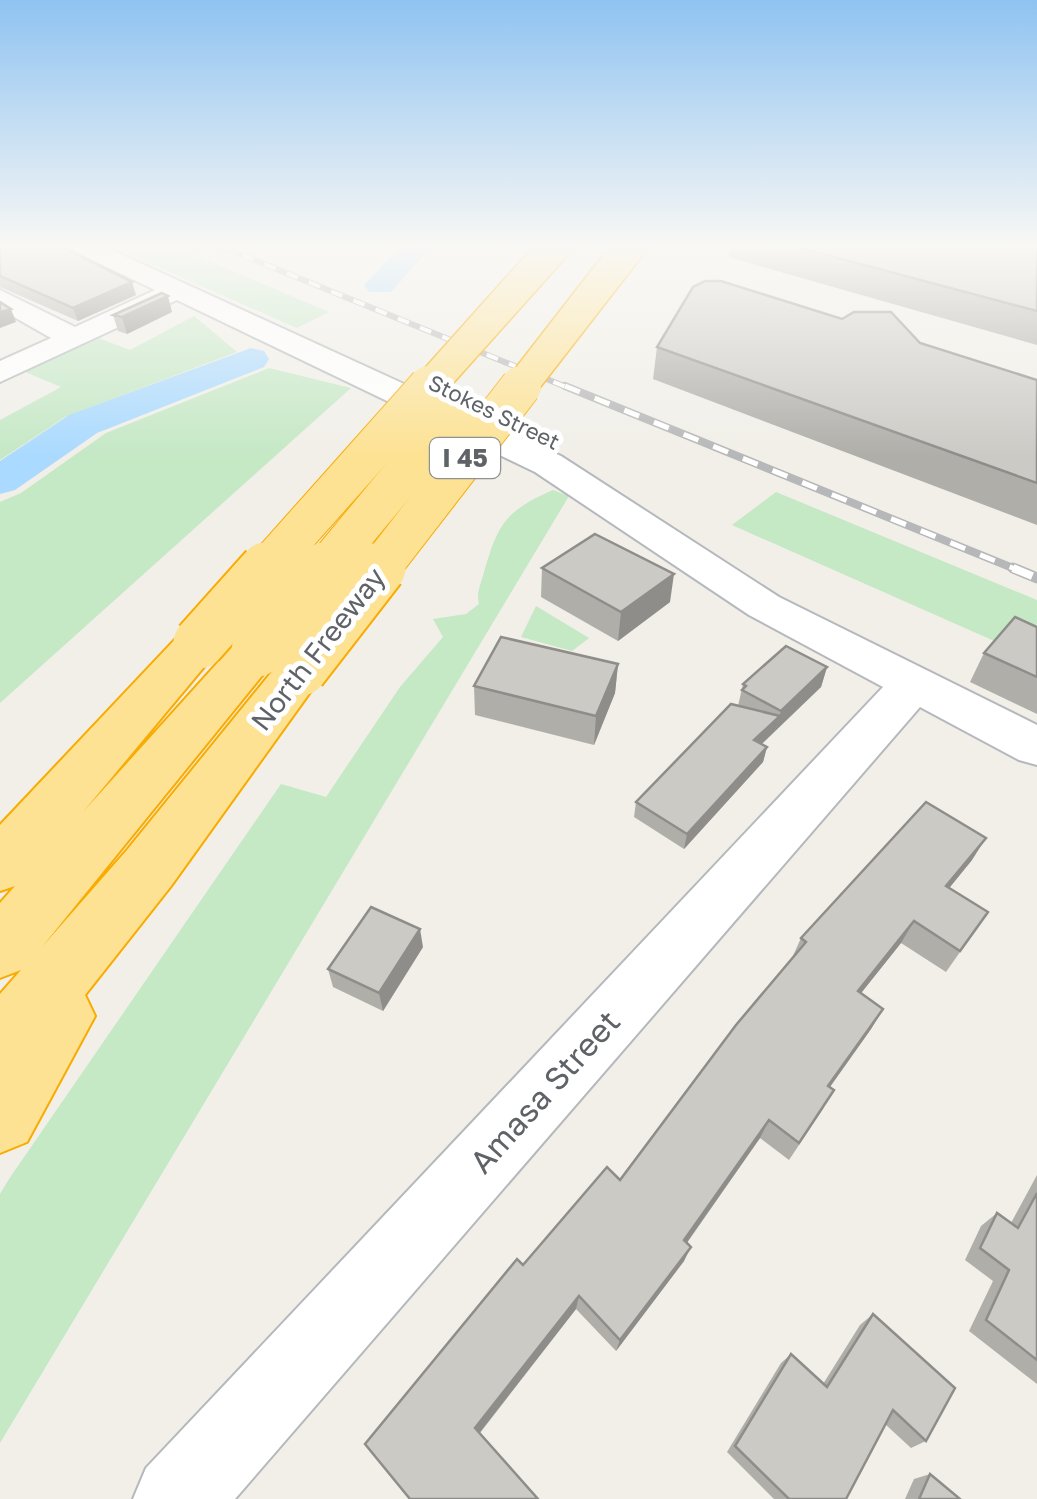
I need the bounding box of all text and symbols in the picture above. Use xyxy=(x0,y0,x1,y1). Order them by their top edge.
street label: Stokes Street xyxy=(424,368,564,455)
road number: I 45 xyxy=(430,438,500,478)
street label: North Freeway xyxy=(244,560,392,737)
street label: Amasa Street xyxy=(461,1002,627,1180)

